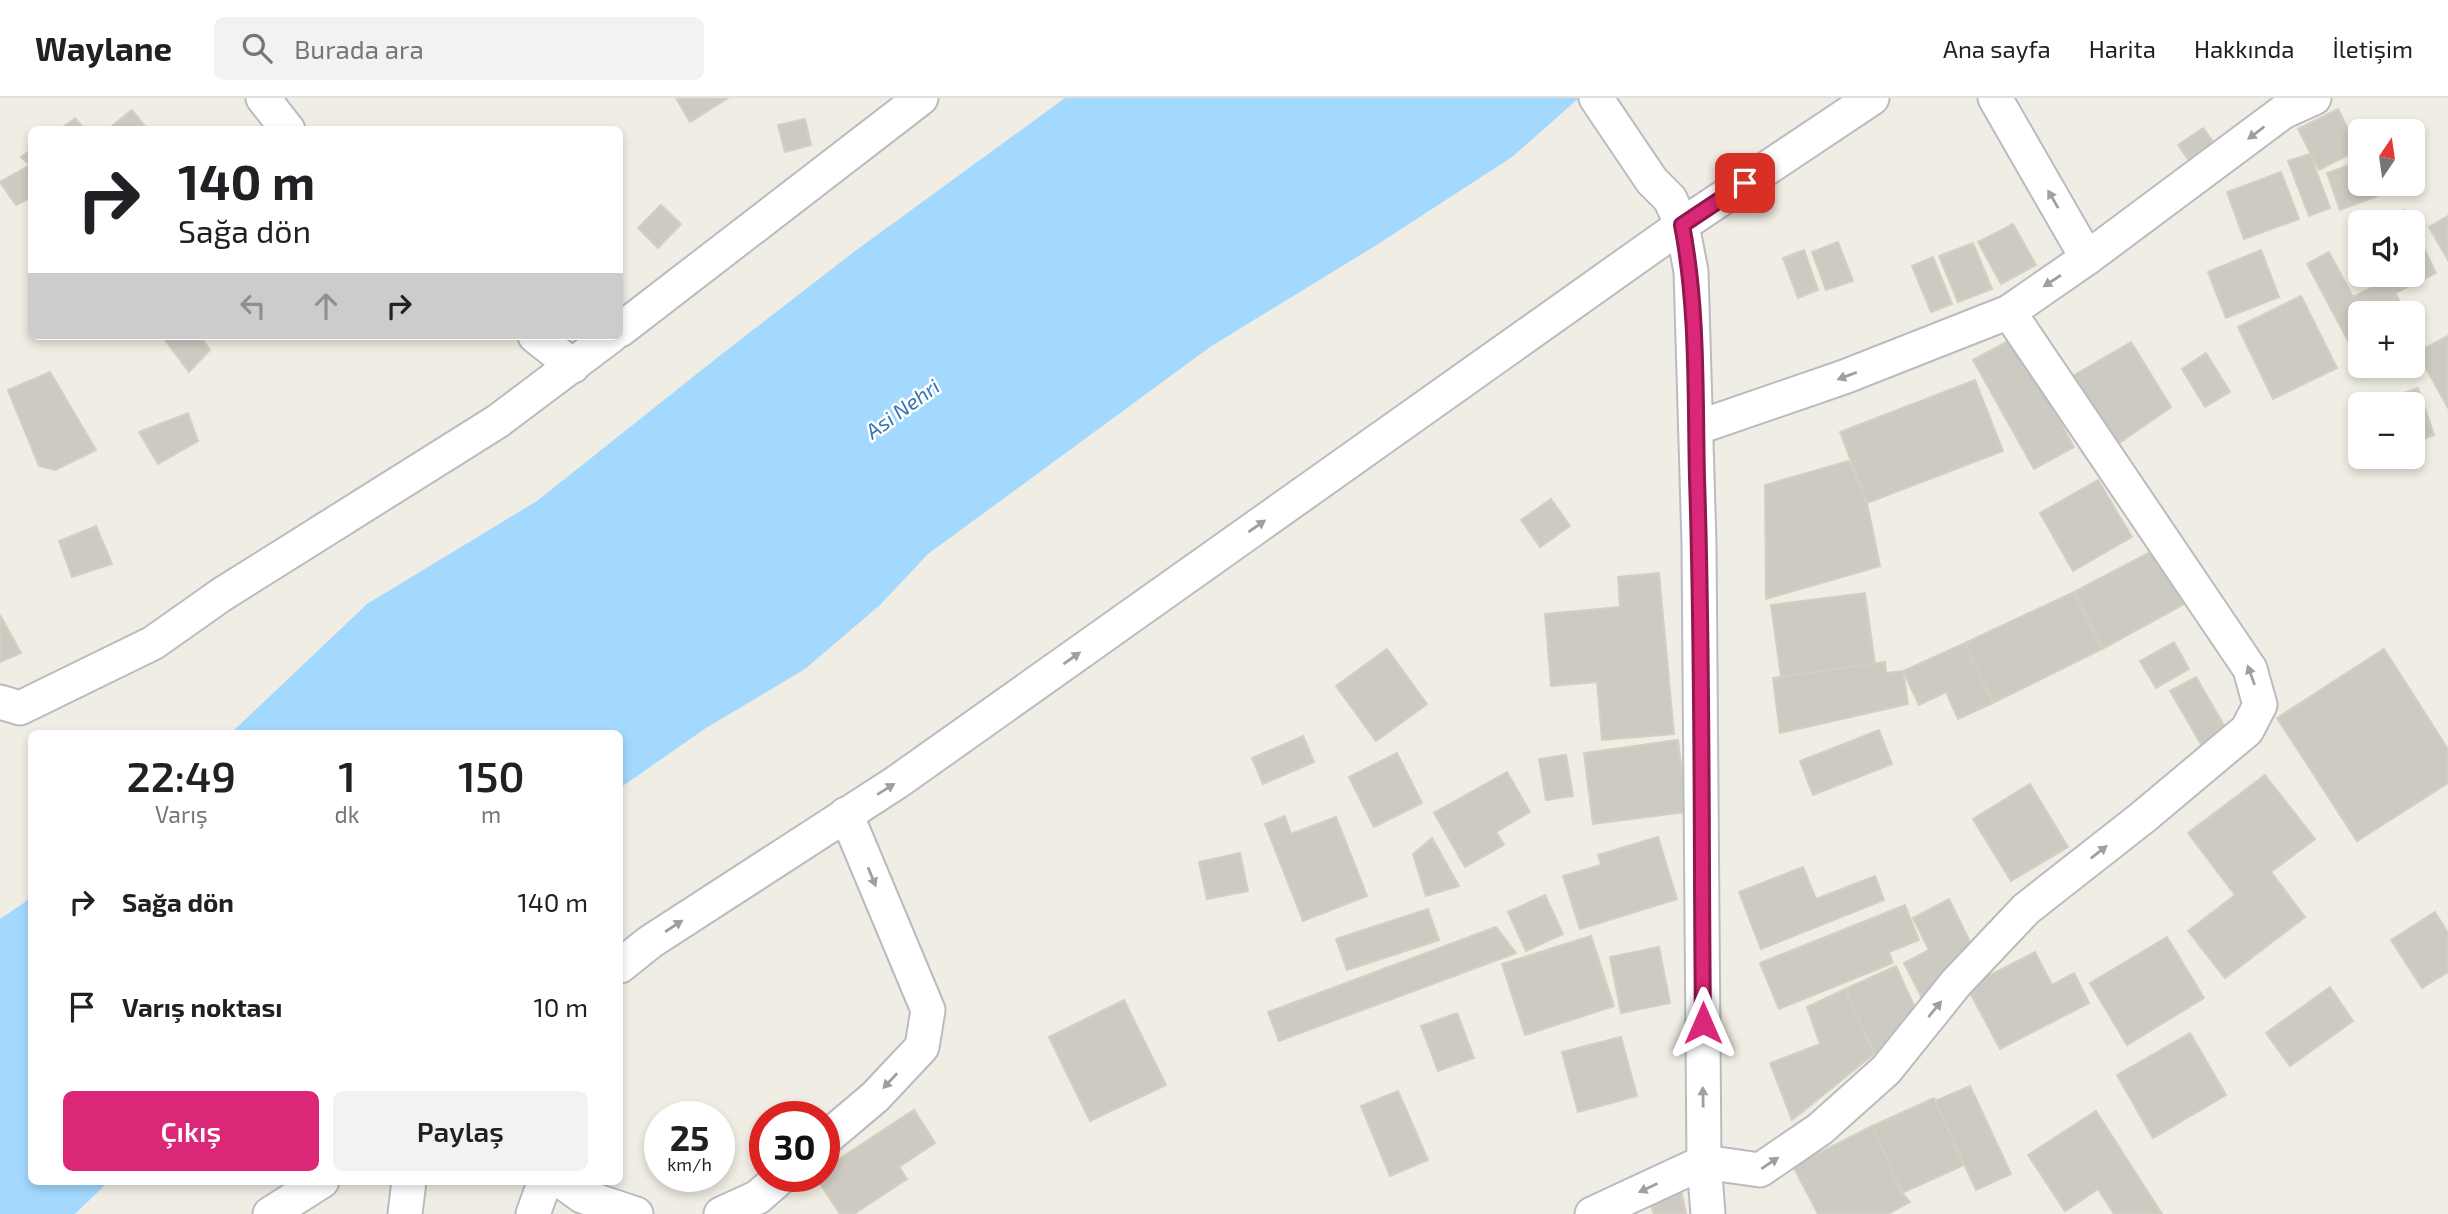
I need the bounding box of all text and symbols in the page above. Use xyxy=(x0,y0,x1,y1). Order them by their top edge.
search box xyxy=(214,17,704,80)
text: Waylane xyxy=(35,28,172,68)
icon: search xyxy=(238,29,276,67)
text: Burada ara xyxy=(294,33,424,64)
text: Ana sayfa xyxy=(1943,34,2051,63)
text: Harita xyxy=(2089,34,2156,63)
text: Hakkında xyxy=(2194,34,2294,63)
text: İletişim xyxy=(2332,34,2413,63)
north arrow xyxy=(2348,119,2426,196)
map controls xyxy=(2348,119,2425,469)
one-way arrow xyxy=(2247,125,2265,139)
text: 140 m xyxy=(178,151,315,210)
pin xyxy=(1715,153,1775,213)
icon: right xyxy=(63,154,154,245)
icon: arrive xyxy=(1726,164,1764,202)
one-way arrow xyxy=(2047,189,2059,209)
button: sound xyxy=(2348,210,2425,287)
text: Sağa dön xyxy=(178,211,311,249)
one-way arrow xyxy=(2043,274,2061,288)
icon: left xyxy=(234,287,272,325)
icon: ahead xyxy=(307,287,345,325)
icon: right xyxy=(380,287,418,325)
button: + xyxy=(2348,301,2425,378)
one-way arrow xyxy=(1836,370,1857,381)
water label: Asi Nehri xyxy=(859,373,944,444)
button: − xyxy=(2348,392,2425,469)
one-way arrow xyxy=(1248,519,1266,533)
one-way arrow xyxy=(1063,651,1081,665)
one-way arrow xyxy=(2245,665,2256,686)
text: 22:49 xyxy=(127,750,236,800)
text: 1 xyxy=(338,750,356,800)
text: 150 xyxy=(458,750,524,800)
one-way arrow xyxy=(876,783,896,796)
text: Varış xyxy=(155,800,208,828)
text: dk xyxy=(335,800,359,828)
text: m xyxy=(481,800,501,828)
one-way arrow xyxy=(2089,845,2107,860)
one-way arrow xyxy=(867,867,878,888)
icon: right xyxy=(63,883,101,921)
text: Sağa dön xyxy=(122,886,234,917)
text: 140 m xyxy=(517,886,588,917)
one-way arrow xyxy=(665,920,684,933)
position arrow xyxy=(1666,986,1740,1060)
icon: arrive xyxy=(63,988,101,1026)
text: Varış noktası xyxy=(122,991,282,1022)
text: 10 m xyxy=(533,991,588,1022)
one-way arrow xyxy=(1927,1001,1942,1018)
one-way arrow xyxy=(883,1072,899,1089)
one-way arrow xyxy=(1698,1086,1709,1108)
button: Çıkış xyxy=(63,1091,319,1171)
button: Paylaş xyxy=(333,1091,588,1171)
speed limit sign: 30 xyxy=(749,1101,840,1192)
text: 25 xyxy=(670,1116,709,1158)
text: km/h xyxy=(667,1153,712,1175)
one-way arrow xyxy=(1760,1157,1780,1170)
one-way arrow xyxy=(1638,1182,1658,1194)

